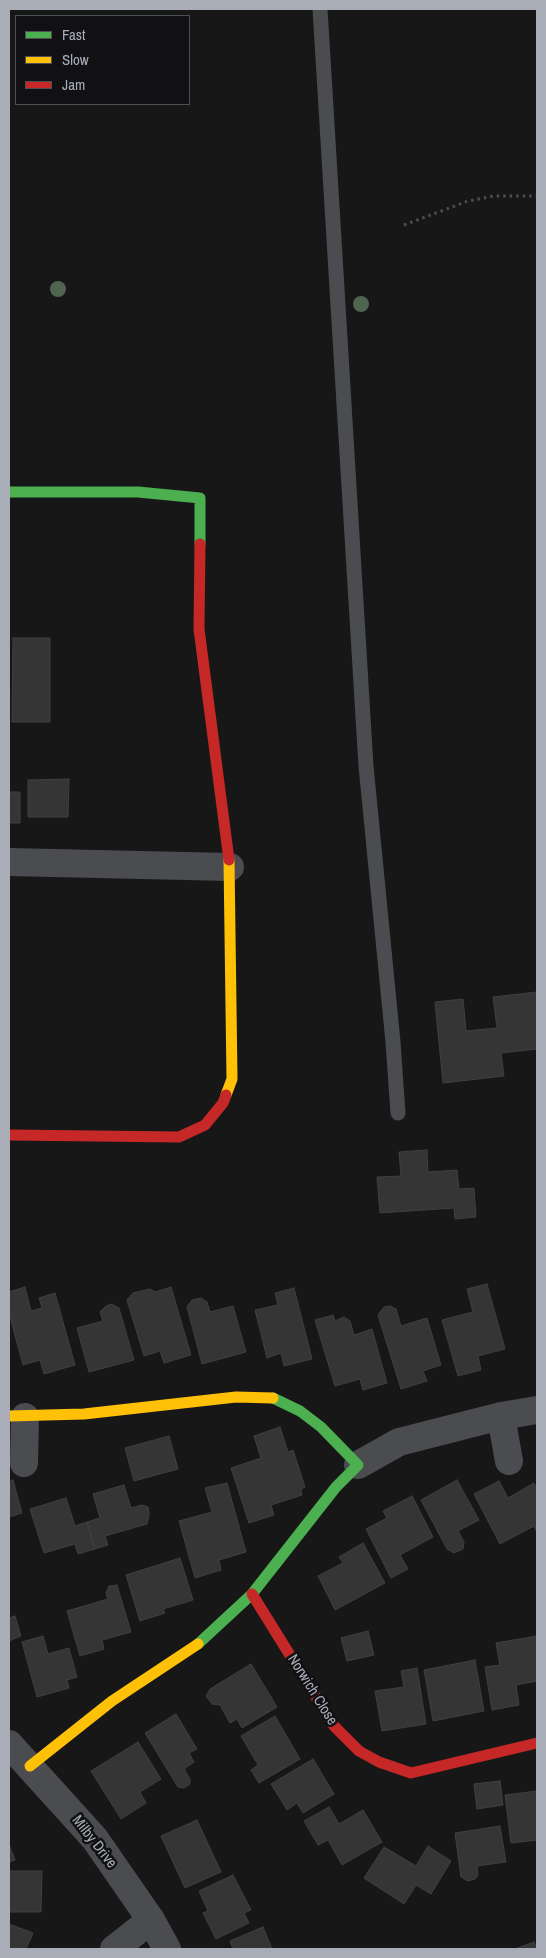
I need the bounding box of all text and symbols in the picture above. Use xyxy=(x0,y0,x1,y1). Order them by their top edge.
legend xyxy=(15,15,190,105)
text: Fast xyxy=(62,24,85,45)
text: Slow xyxy=(62,49,89,70)
text: Jam xyxy=(62,74,85,95)
street label: Norwich Close xyxy=(283,1651,341,1729)
street label: Milby Drive xyxy=(68,1812,120,1872)

